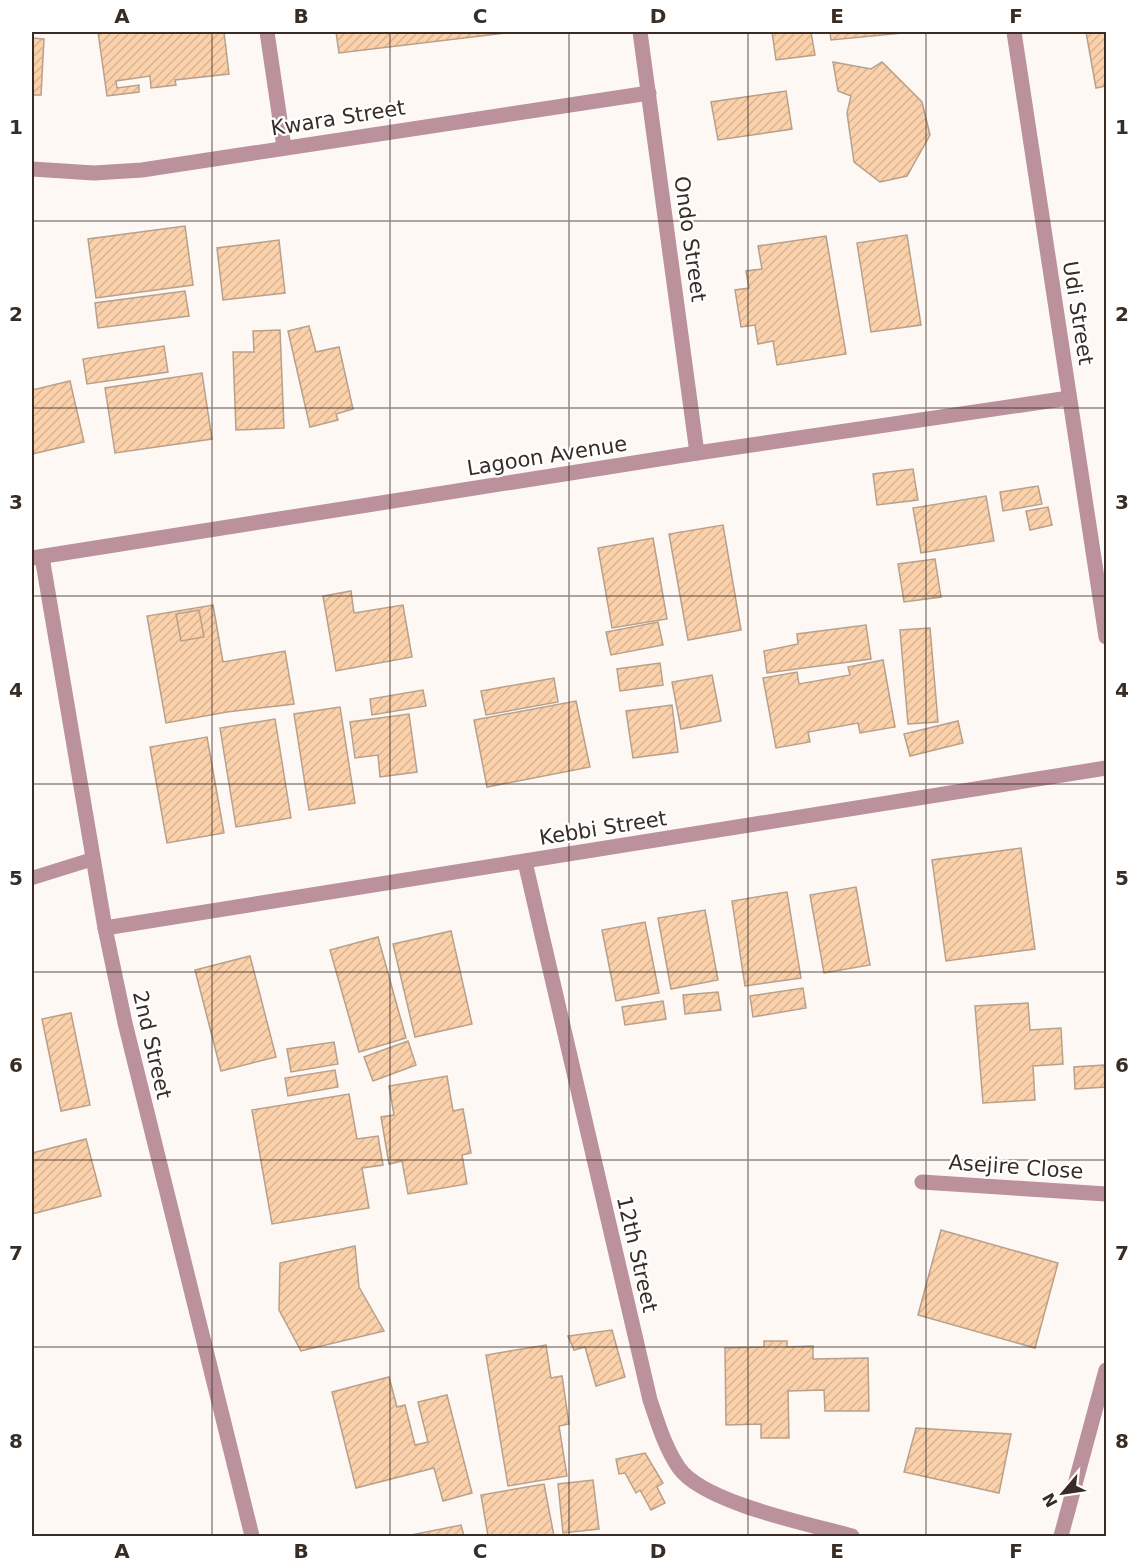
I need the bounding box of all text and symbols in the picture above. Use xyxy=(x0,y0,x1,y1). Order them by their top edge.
text: A xyxy=(114,4,130,28)
text: B xyxy=(293,4,309,28)
text: C xyxy=(473,4,487,28)
text: D xyxy=(650,4,666,28)
text: E xyxy=(830,4,844,28)
text: F xyxy=(1009,4,1023,28)
street label: Kwara Street xyxy=(269,96,407,140)
text: 1 xyxy=(9,115,23,139)
text: 1 xyxy=(1115,115,1129,139)
street label: Ondo Street xyxy=(669,175,711,303)
street label: Udi Street xyxy=(1058,259,1098,367)
text: 2 xyxy=(9,302,23,326)
text: 2 xyxy=(1115,302,1129,326)
street label: Lagoon Avenue xyxy=(465,432,629,480)
text: 3 xyxy=(9,490,23,514)
text: 3 xyxy=(1115,490,1129,514)
text: 4 xyxy=(9,678,23,702)
text: 4 xyxy=(1115,678,1129,702)
street label: Kebbi Street xyxy=(538,806,668,850)
text: 5 xyxy=(9,866,23,890)
text: 5 xyxy=(1115,866,1129,890)
street label: 2nd Street xyxy=(128,988,176,1102)
text: 6 xyxy=(9,1053,23,1077)
text: 6 xyxy=(1115,1053,1129,1077)
street label: Asejire Close xyxy=(948,1150,1084,1184)
street label: 12th Street xyxy=(612,1193,662,1315)
text: 7 xyxy=(9,1241,23,1265)
text: 7 xyxy=(1115,1241,1129,1265)
text: 8 xyxy=(9,1429,23,1453)
text: 8 xyxy=(1115,1429,1129,1453)
north arrow xyxy=(1033,1463,1093,1523)
text: N xyxy=(1039,1490,1062,1510)
text: A xyxy=(114,1539,130,1563)
text: B xyxy=(293,1539,309,1563)
text: C xyxy=(473,1539,487,1563)
text: D xyxy=(650,1539,666,1563)
text: E xyxy=(830,1539,844,1563)
text: F xyxy=(1009,1539,1023,1563)

